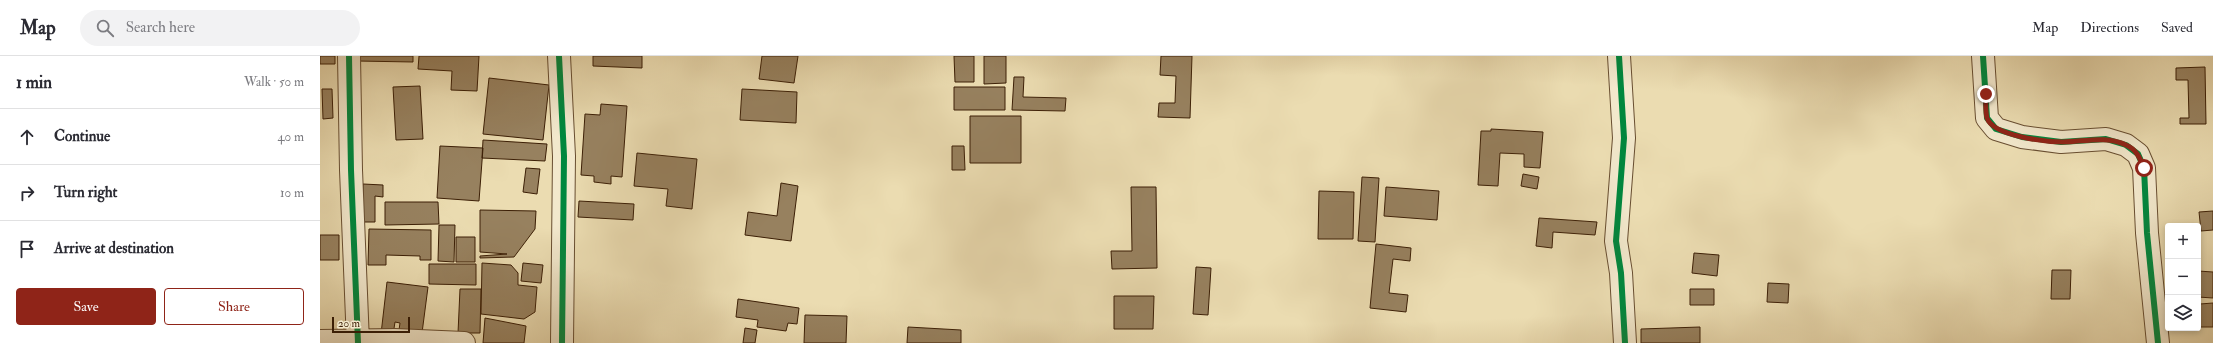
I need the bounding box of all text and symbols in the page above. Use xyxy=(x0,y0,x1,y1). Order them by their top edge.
search box xyxy=(80,10,360,46)
text: Map xyxy=(20,16,56,40)
icon: search xyxy=(94,17,116,39)
text: Search here xyxy=(126,18,195,37)
text: Map xyxy=(2032,19,2058,36)
text: Directions xyxy=(2080,19,2139,36)
text: Saved xyxy=(2161,19,2193,36)
text: 1 min xyxy=(16,72,52,93)
text: Walk · 50 m xyxy=(244,74,304,90)
route end xyxy=(1977,85,1995,103)
icon: ahead xyxy=(16,126,38,148)
text: Continue xyxy=(54,127,110,146)
text: 40 m xyxy=(278,129,304,145)
route start xyxy=(2135,159,2153,177)
icon: right xyxy=(16,182,38,204)
text: Turn right xyxy=(54,183,117,202)
text: 10 m xyxy=(280,185,304,201)
map controls xyxy=(2165,223,2201,331)
button: + xyxy=(2165,223,2201,259)
icon: arrive xyxy=(16,238,38,260)
text: Arrive at destination xyxy=(54,239,174,258)
button: − xyxy=(2165,259,2201,295)
button: Save xyxy=(16,288,156,325)
button: Share xyxy=(164,288,304,325)
button: layers xyxy=(2165,295,2201,331)
scale bar xyxy=(332,315,410,334)
text: 20 m xyxy=(338,317,360,330)

